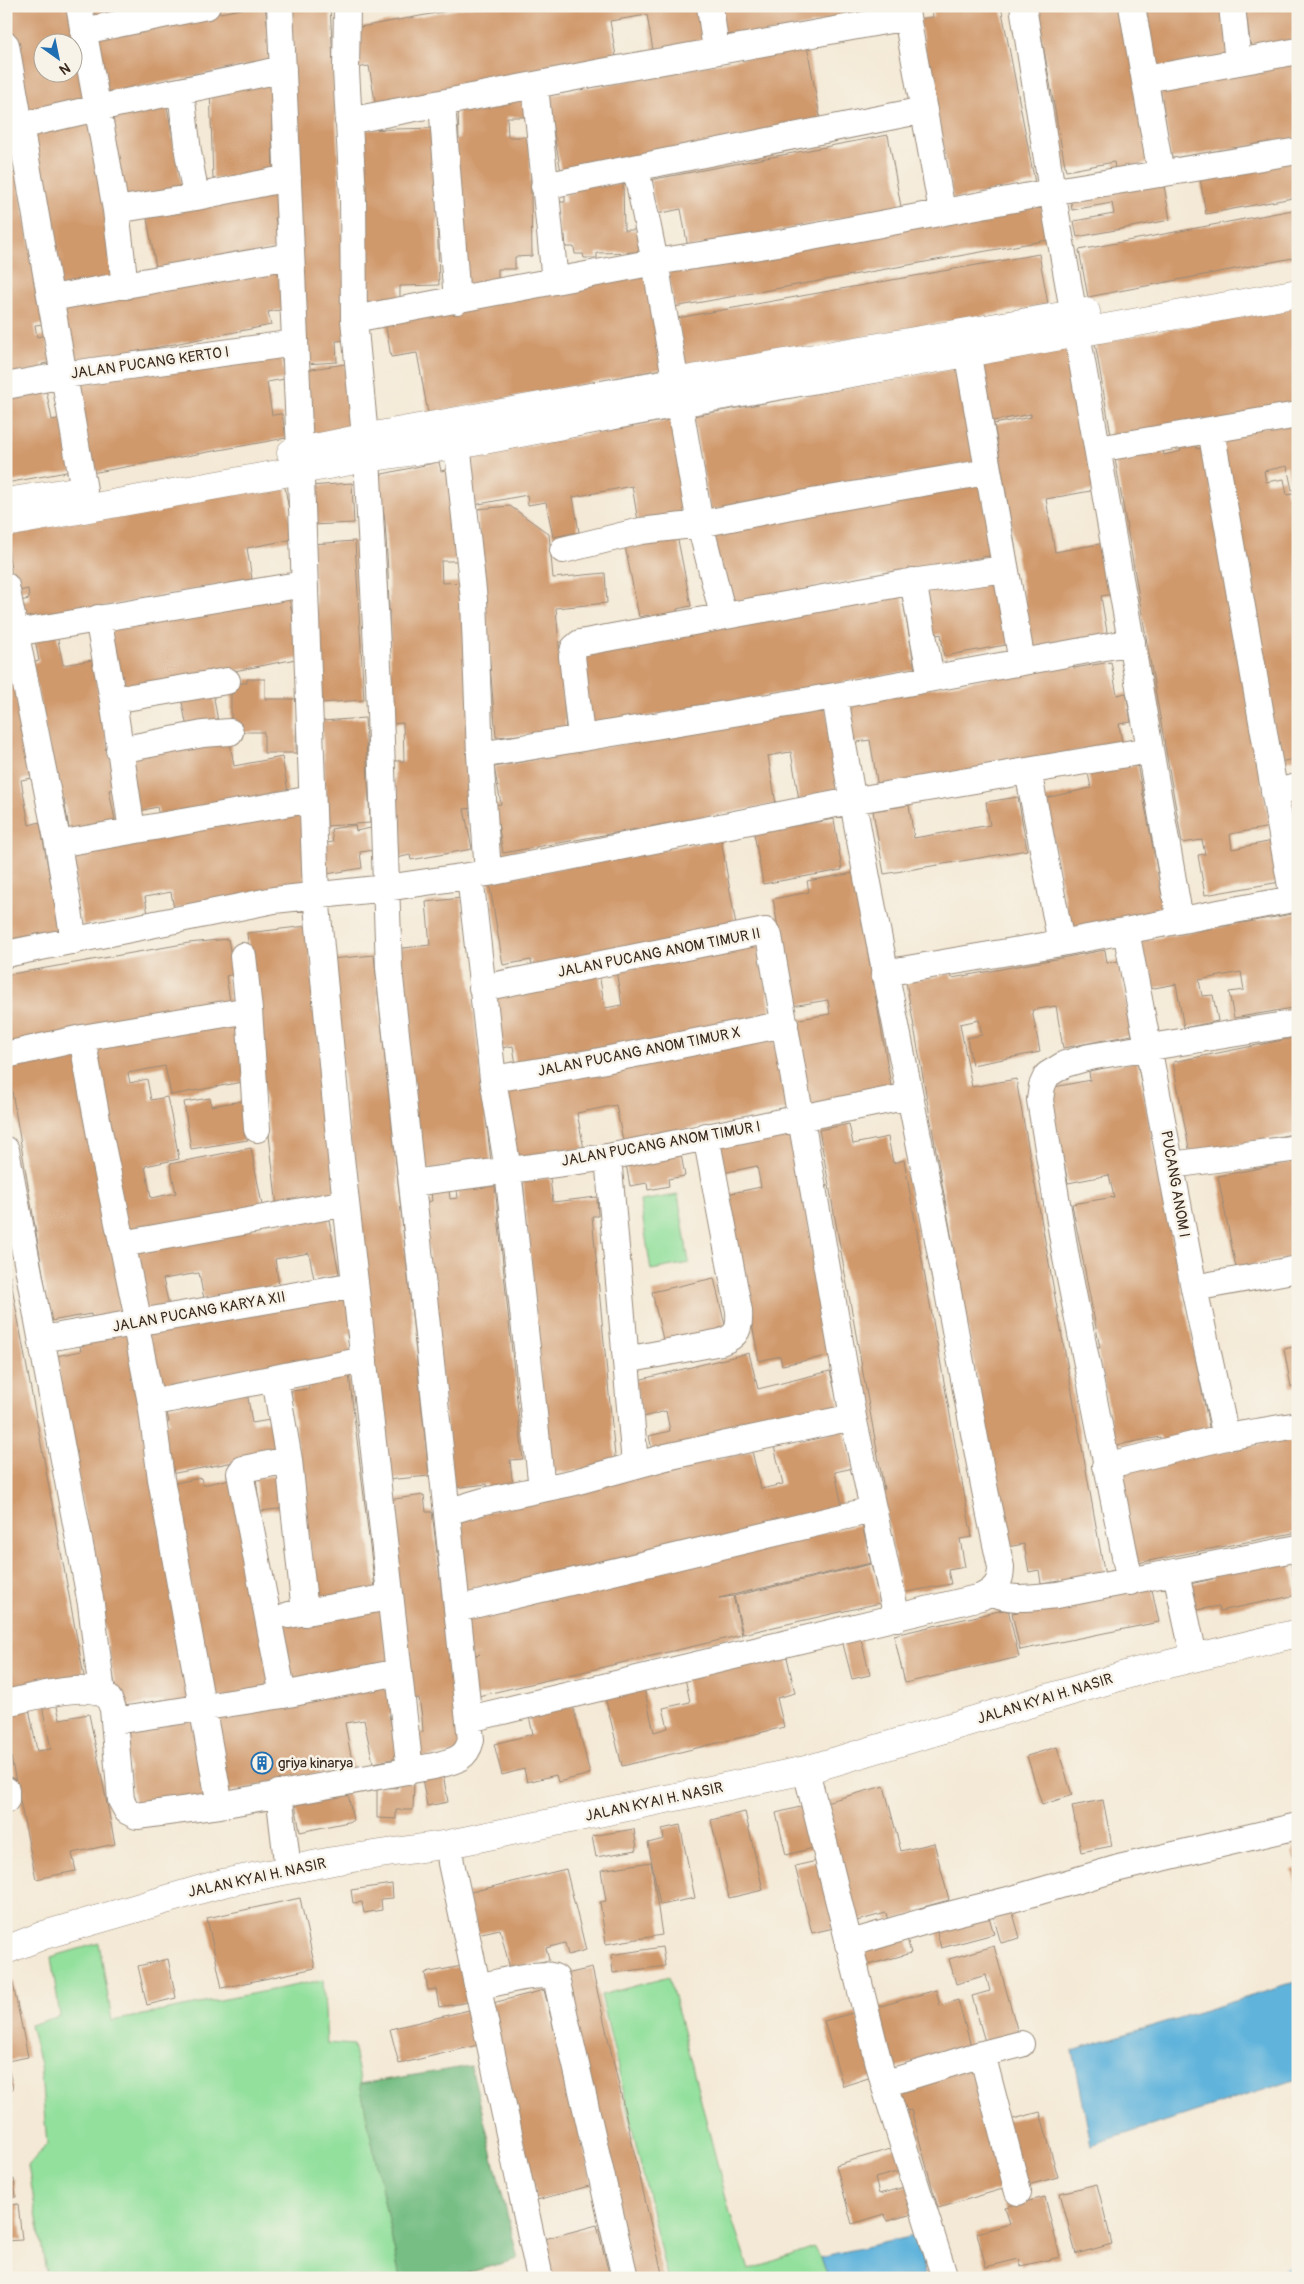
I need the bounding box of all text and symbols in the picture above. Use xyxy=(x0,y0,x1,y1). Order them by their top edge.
north arrow xyxy=(32,32,82,82)
text: N xyxy=(56,59,73,78)
street label: JALAN PUCANG KERTO I xyxy=(69,342,231,384)
street label: JALAN PUCANG ANOM TIMUR II xyxy=(556,924,762,982)
street label: JALAN PUCANG ANOM TIMUR X xyxy=(536,1023,742,1081)
street label: JALAN PUCANG ANOM TIMUR I xyxy=(560,1117,762,1171)
street label: PUCANG ANOM I xyxy=(1156,1129,1194,1239)
street label: JALAN PUCANG KARYA XII xyxy=(111,1287,287,1337)
street label: JALAN KYAI H. NASIR xyxy=(975,1669,1115,1729)
building icon: griya kinarya xyxy=(250,1751,274,1775)
place label: griya kinarya xyxy=(278,1754,353,1773)
street label: JALAN KYAI H. NASIR xyxy=(583,1778,725,1826)
street label: JALAN KYAI H. NASIR xyxy=(186,1854,328,1902)

